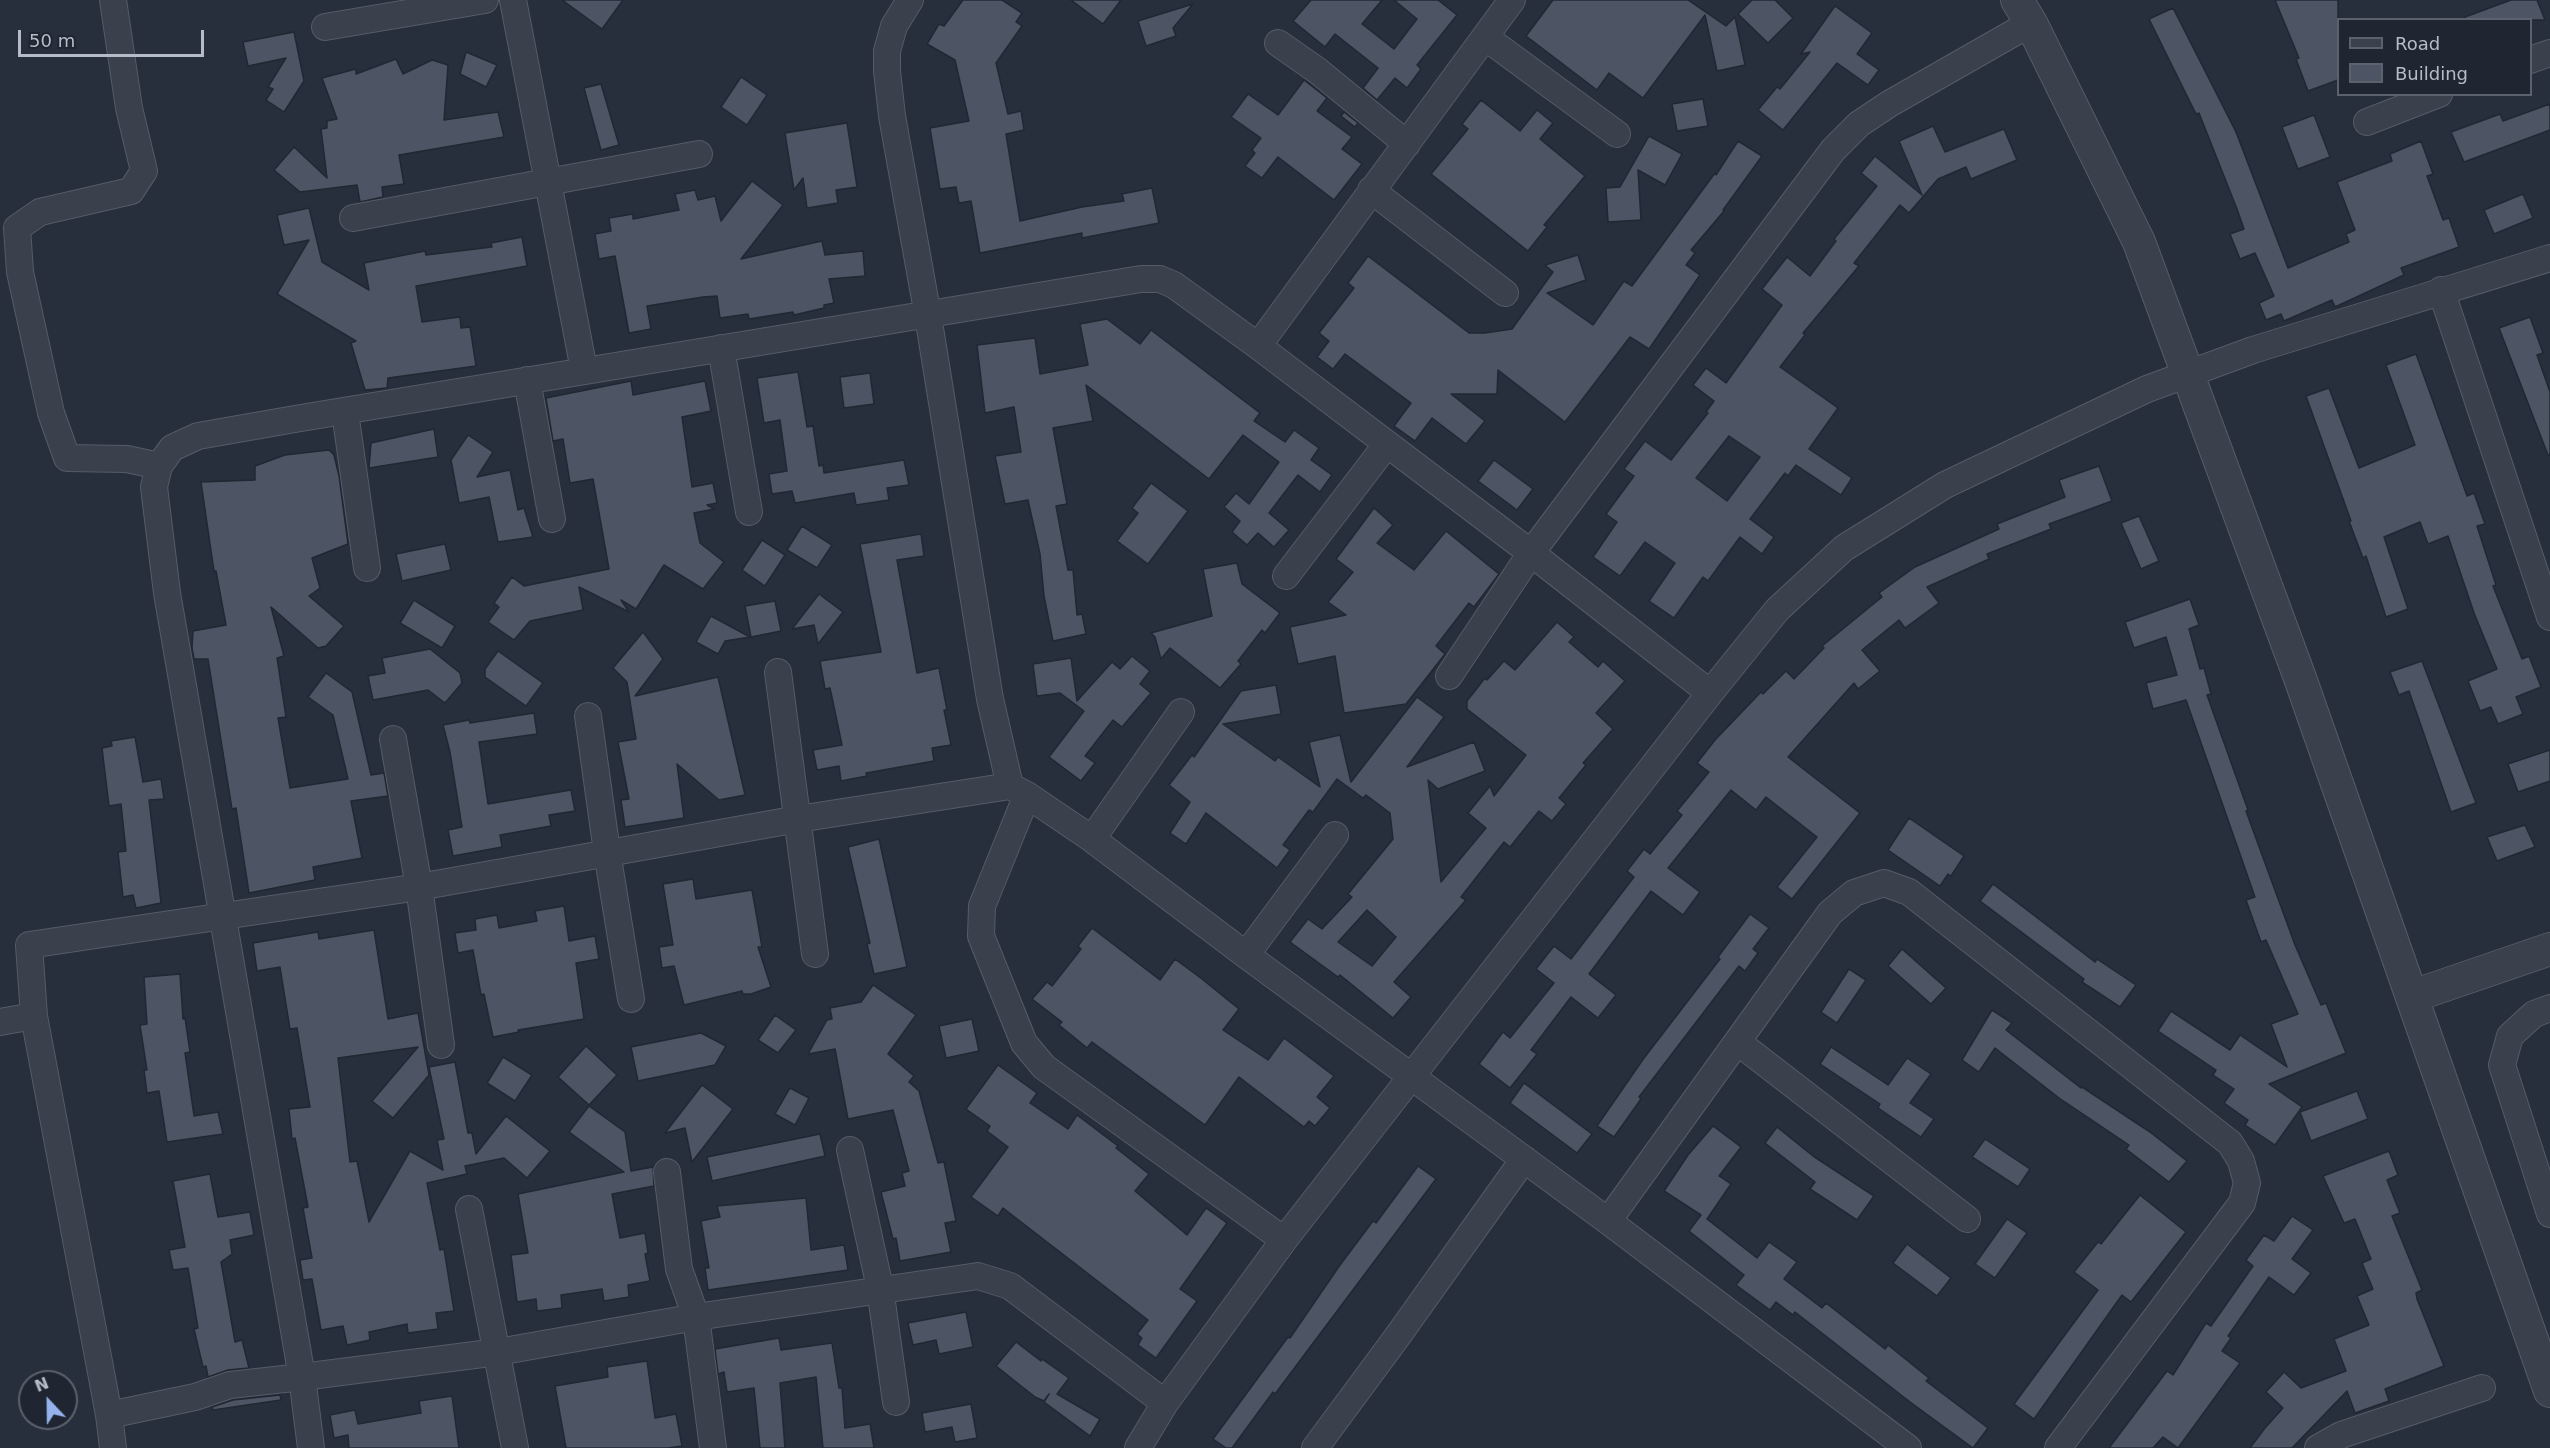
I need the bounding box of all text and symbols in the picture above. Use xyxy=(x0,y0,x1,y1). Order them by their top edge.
scale bar xyxy=(21,18,207,56)
legend xyxy=(2337,18,2532,96)
text: 50 m xyxy=(29,30,75,51)
text: Road xyxy=(2395,33,2440,54)
text: Building xyxy=(2395,63,2468,84)
north arrow xyxy=(18,1370,78,1430)
text: N xyxy=(32,1373,52,1396)

